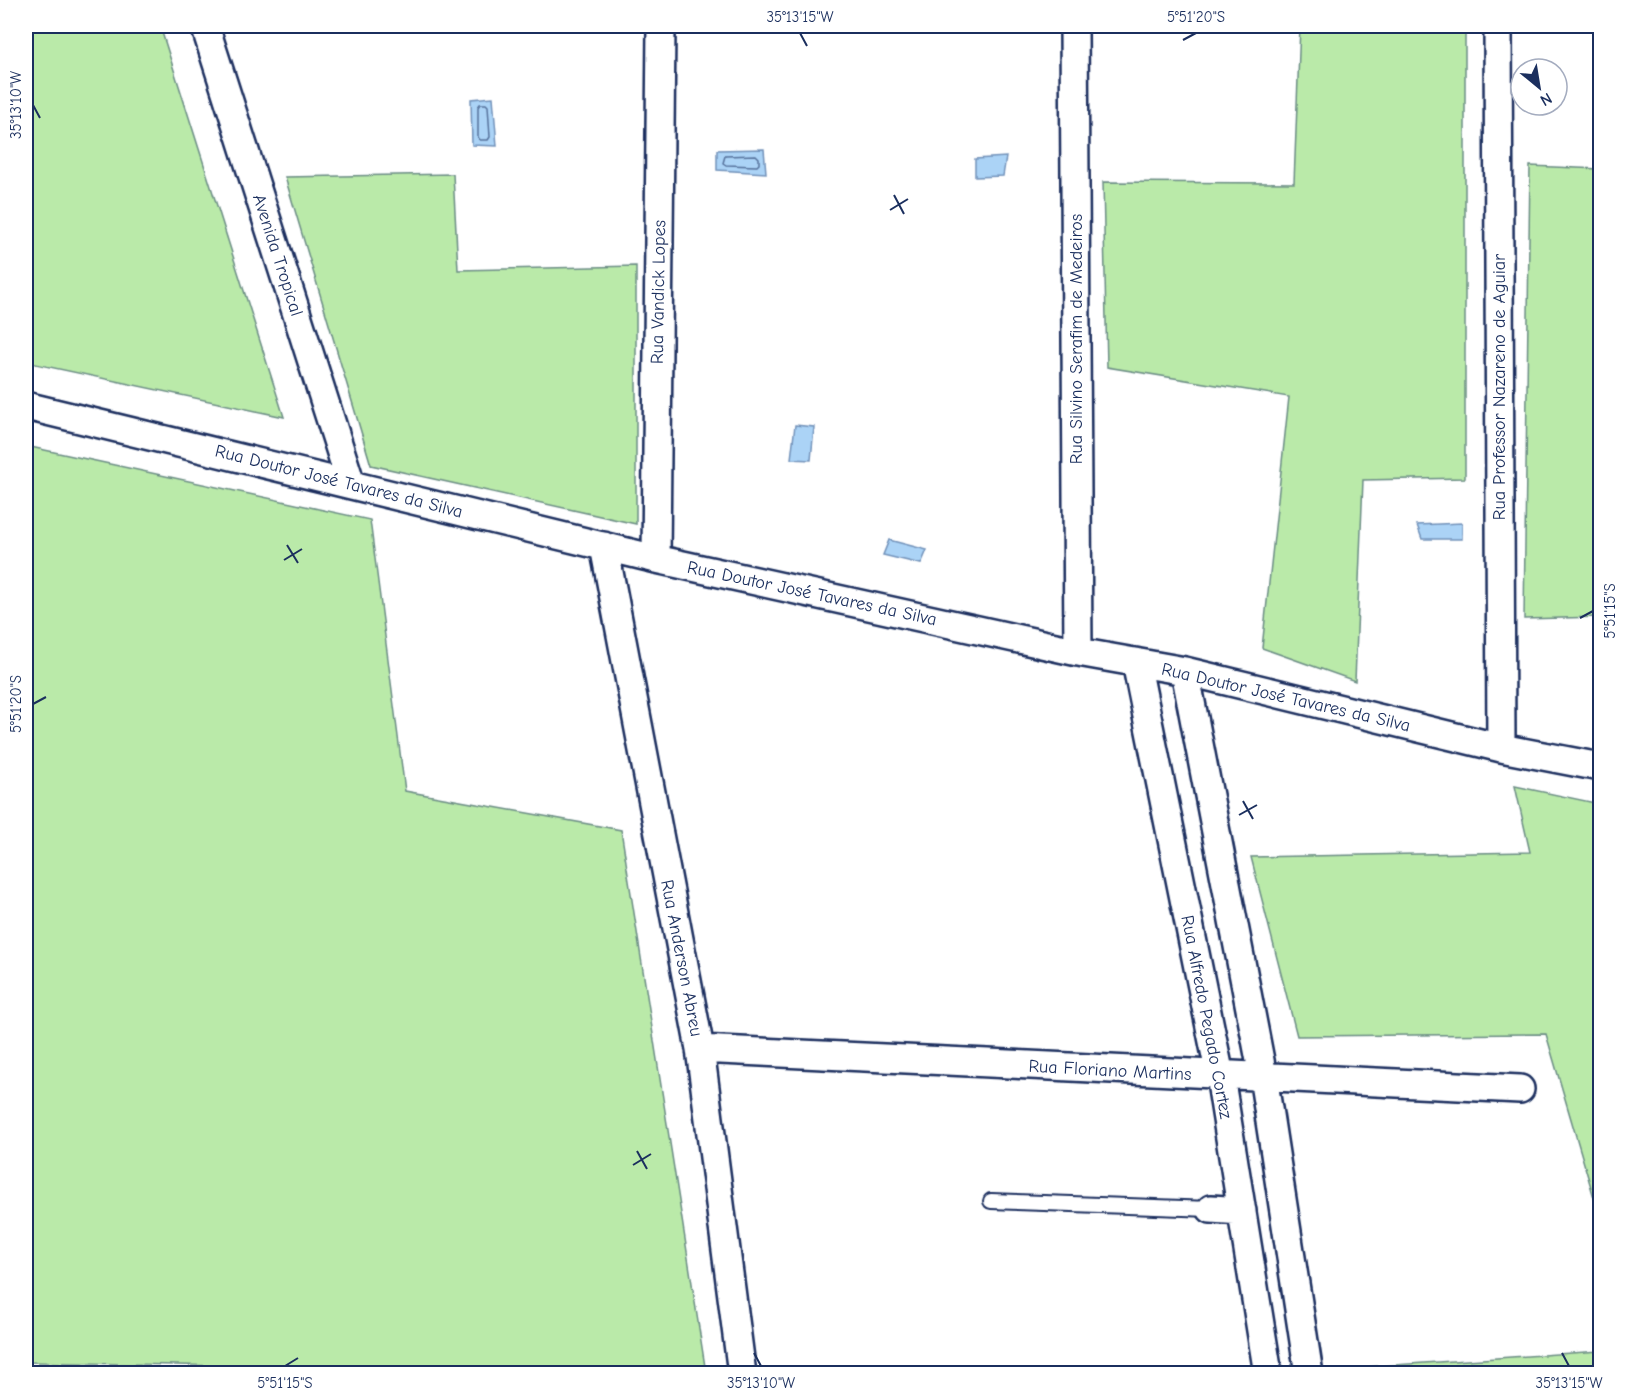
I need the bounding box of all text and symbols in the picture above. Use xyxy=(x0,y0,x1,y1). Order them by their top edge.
text: 35°13'15"W xyxy=(766,8,834,26)
text: 5°51'20"S xyxy=(1167,8,1225,26)
north arrow xyxy=(1509,57,1569,117)
text: 35°13'10"W xyxy=(7,71,25,139)
text: N xyxy=(1537,89,1555,110)
street label: Avenida Tropical xyxy=(248,192,307,319)
street label: Rua Silvino Serafim de Medeiros xyxy=(1066,214,1087,464)
street label: Rua Vandick Lopes xyxy=(647,220,670,364)
street label: Rua Professor Nazareno de Aguiar xyxy=(1489,253,1510,520)
street label: Rua Doutor José Tavares da Silva xyxy=(213,440,465,522)
street label: Rua Doutor José Tavares da Silva xyxy=(685,557,939,630)
text: 5°51'15"S xyxy=(1601,583,1619,639)
street label: Rua Doutor José Tavares da Silva xyxy=(1159,659,1412,736)
text: 5°51'20"S xyxy=(7,675,25,733)
street label: Rua Anderson Abreu xyxy=(656,878,707,1038)
street label: Rua Alfredo Pegado Cortez xyxy=(1176,914,1237,1121)
street label: Rua Floriano Martins xyxy=(1028,1056,1192,1085)
text: 5°51'15"S xyxy=(257,1374,313,1392)
text: 35°13'10"W xyxy=(727,1374,795,1392)
text: 35°13'15"W xyxy=(1535,1374,1603,1392)

